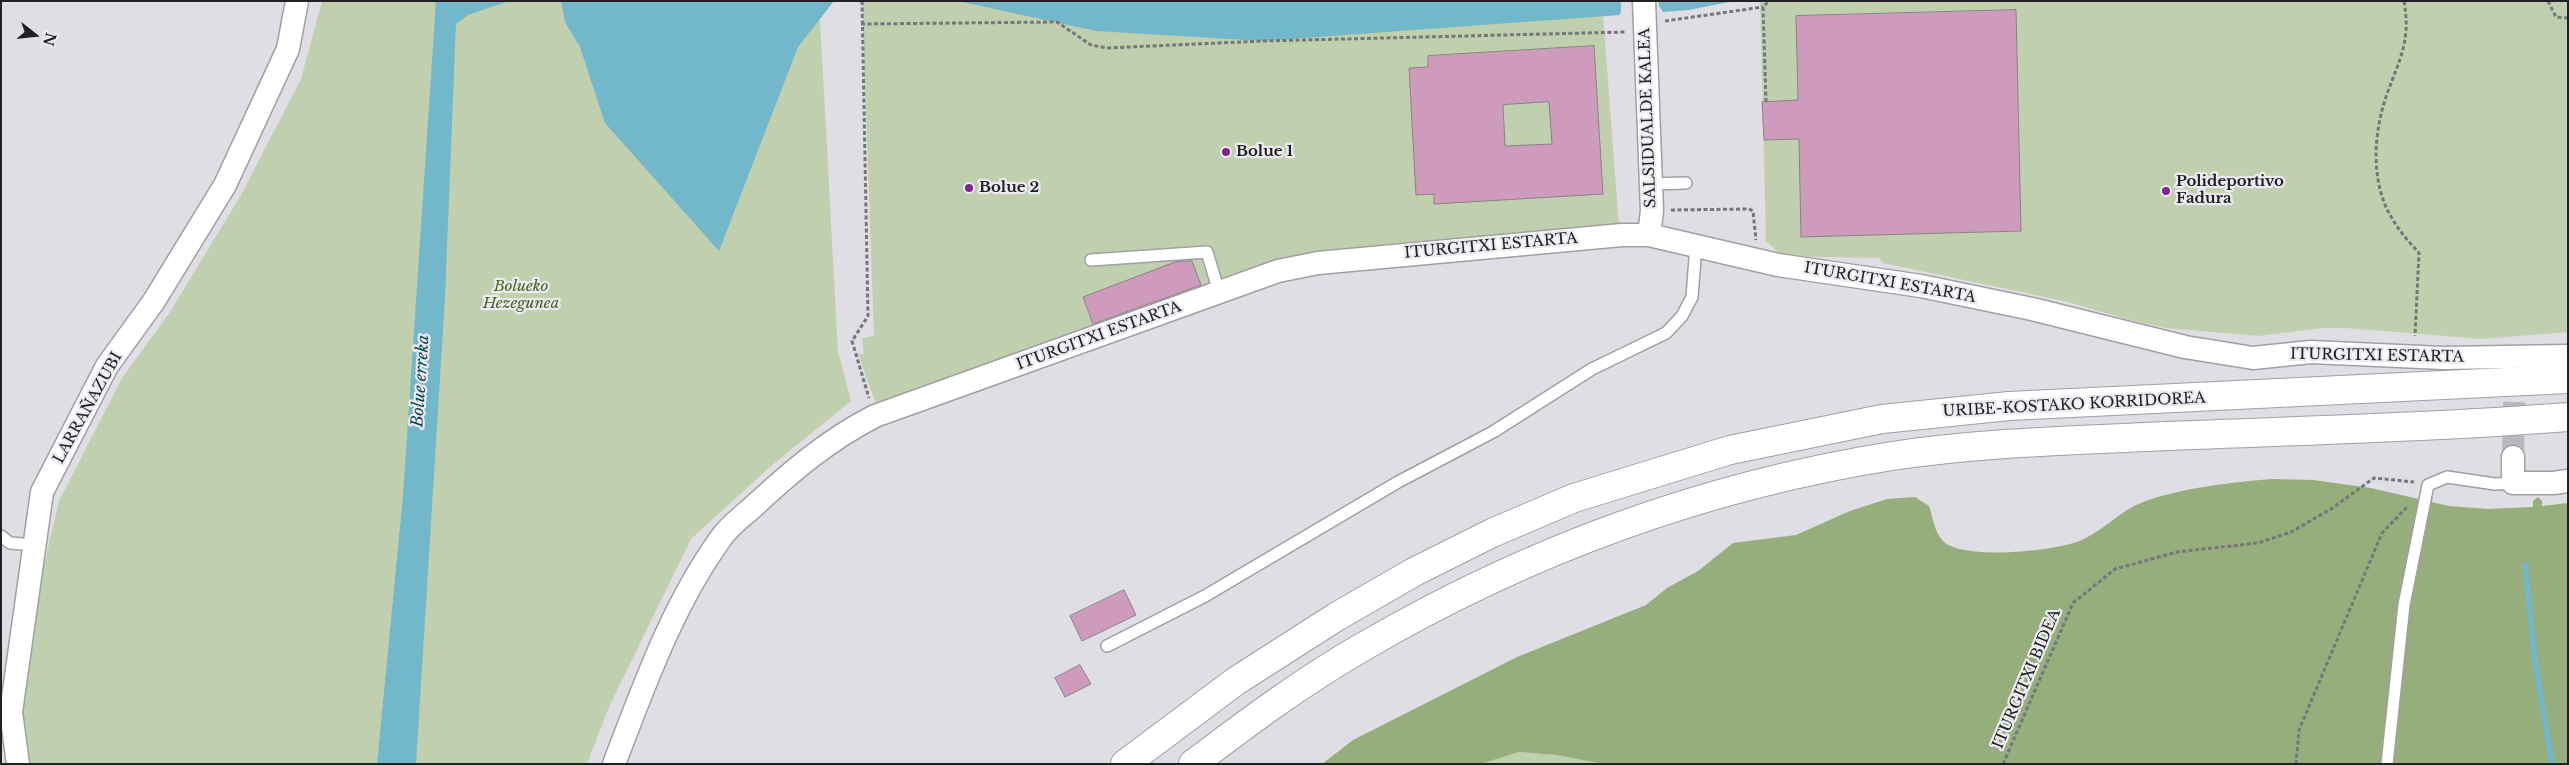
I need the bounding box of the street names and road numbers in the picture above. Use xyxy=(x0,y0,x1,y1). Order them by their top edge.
street label: SALSIDUALDE KALEA xyxy=(1636,27,1660,209)
street label: ITURGITXI ESTARTA xyxy=(1404,229,1578,263)
street label: ITURGITXI ESTARTA xyxy=(1803,259,1977,307)
street label: ITURGITXI ESTARTA xyxy=(1014,298,1184,374)
street label: ITURGITXI ESTARTA xyxy=(2290,345,2464,367)
street label: LARRAÑAZUBI xyxy=(50,349,126,467)
street label: URIBE-KOSTAKO KORRIDOREA xyxy=(1942,389,2206,421)
street label: ITURGITXI BIDEA xyxy=(1989,606,2065,752)

